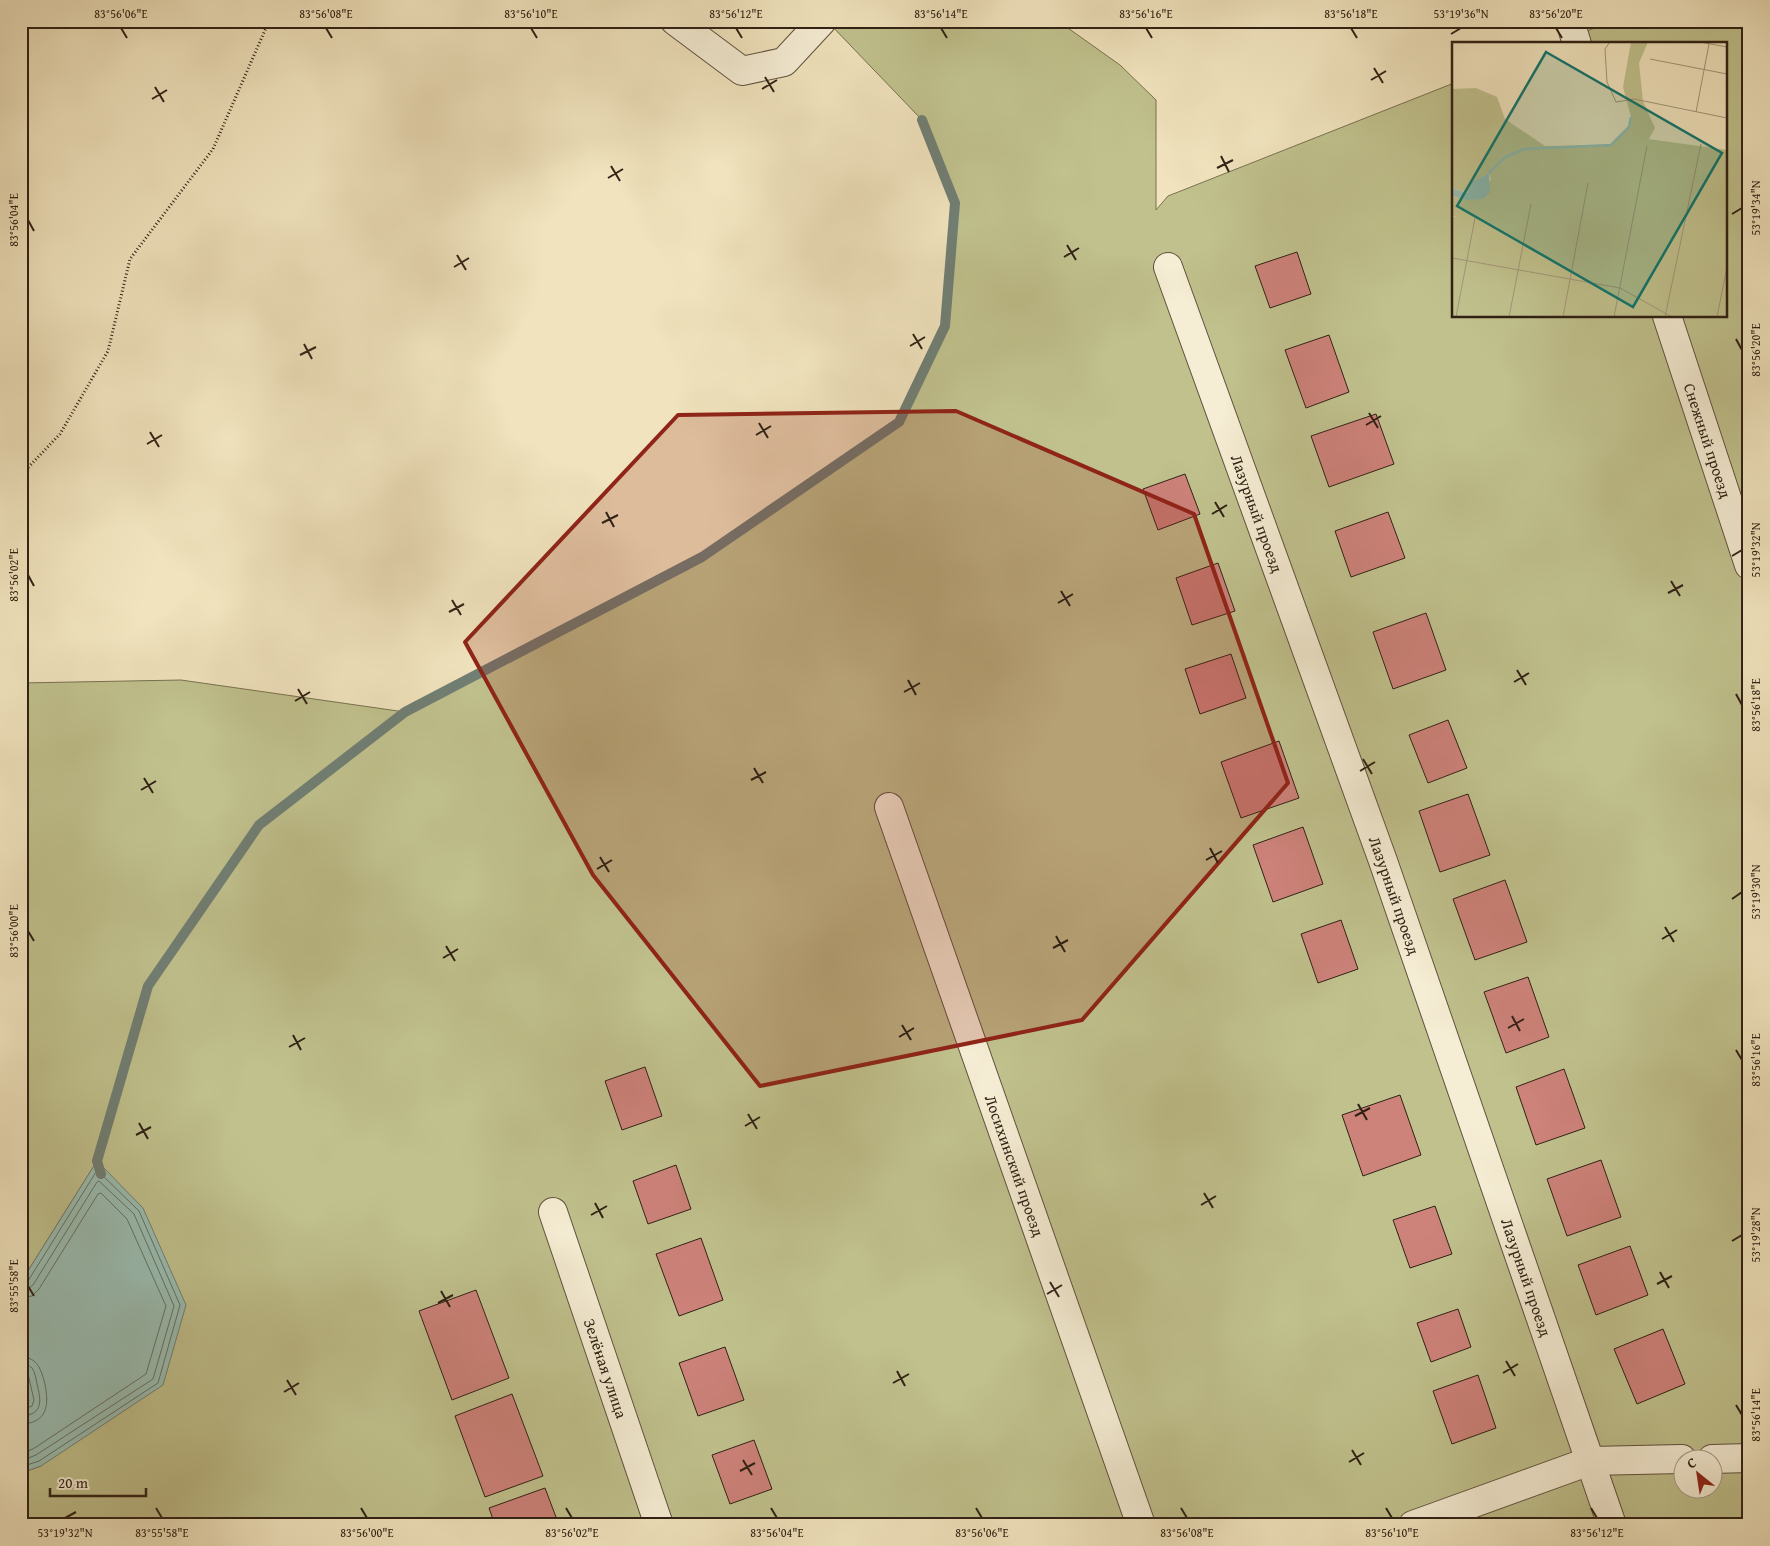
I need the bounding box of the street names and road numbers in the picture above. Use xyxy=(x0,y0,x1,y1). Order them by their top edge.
street label: Снежный проезд xyxy=(1678,380,1738,501)
street label: Лазурный проезд xyxy=(1225,451,1290,576)
street label: Лазурный проезд xyxy=(1363,833,1427,958)
street label: Лосихинский проезд xyxy=(979,1091,1051,1240)
street label: Лазурный проезд xyxy=(1495,1215,1558,1340)
street label: Зелёная улица xyxy=(578,1315,634,1422)

